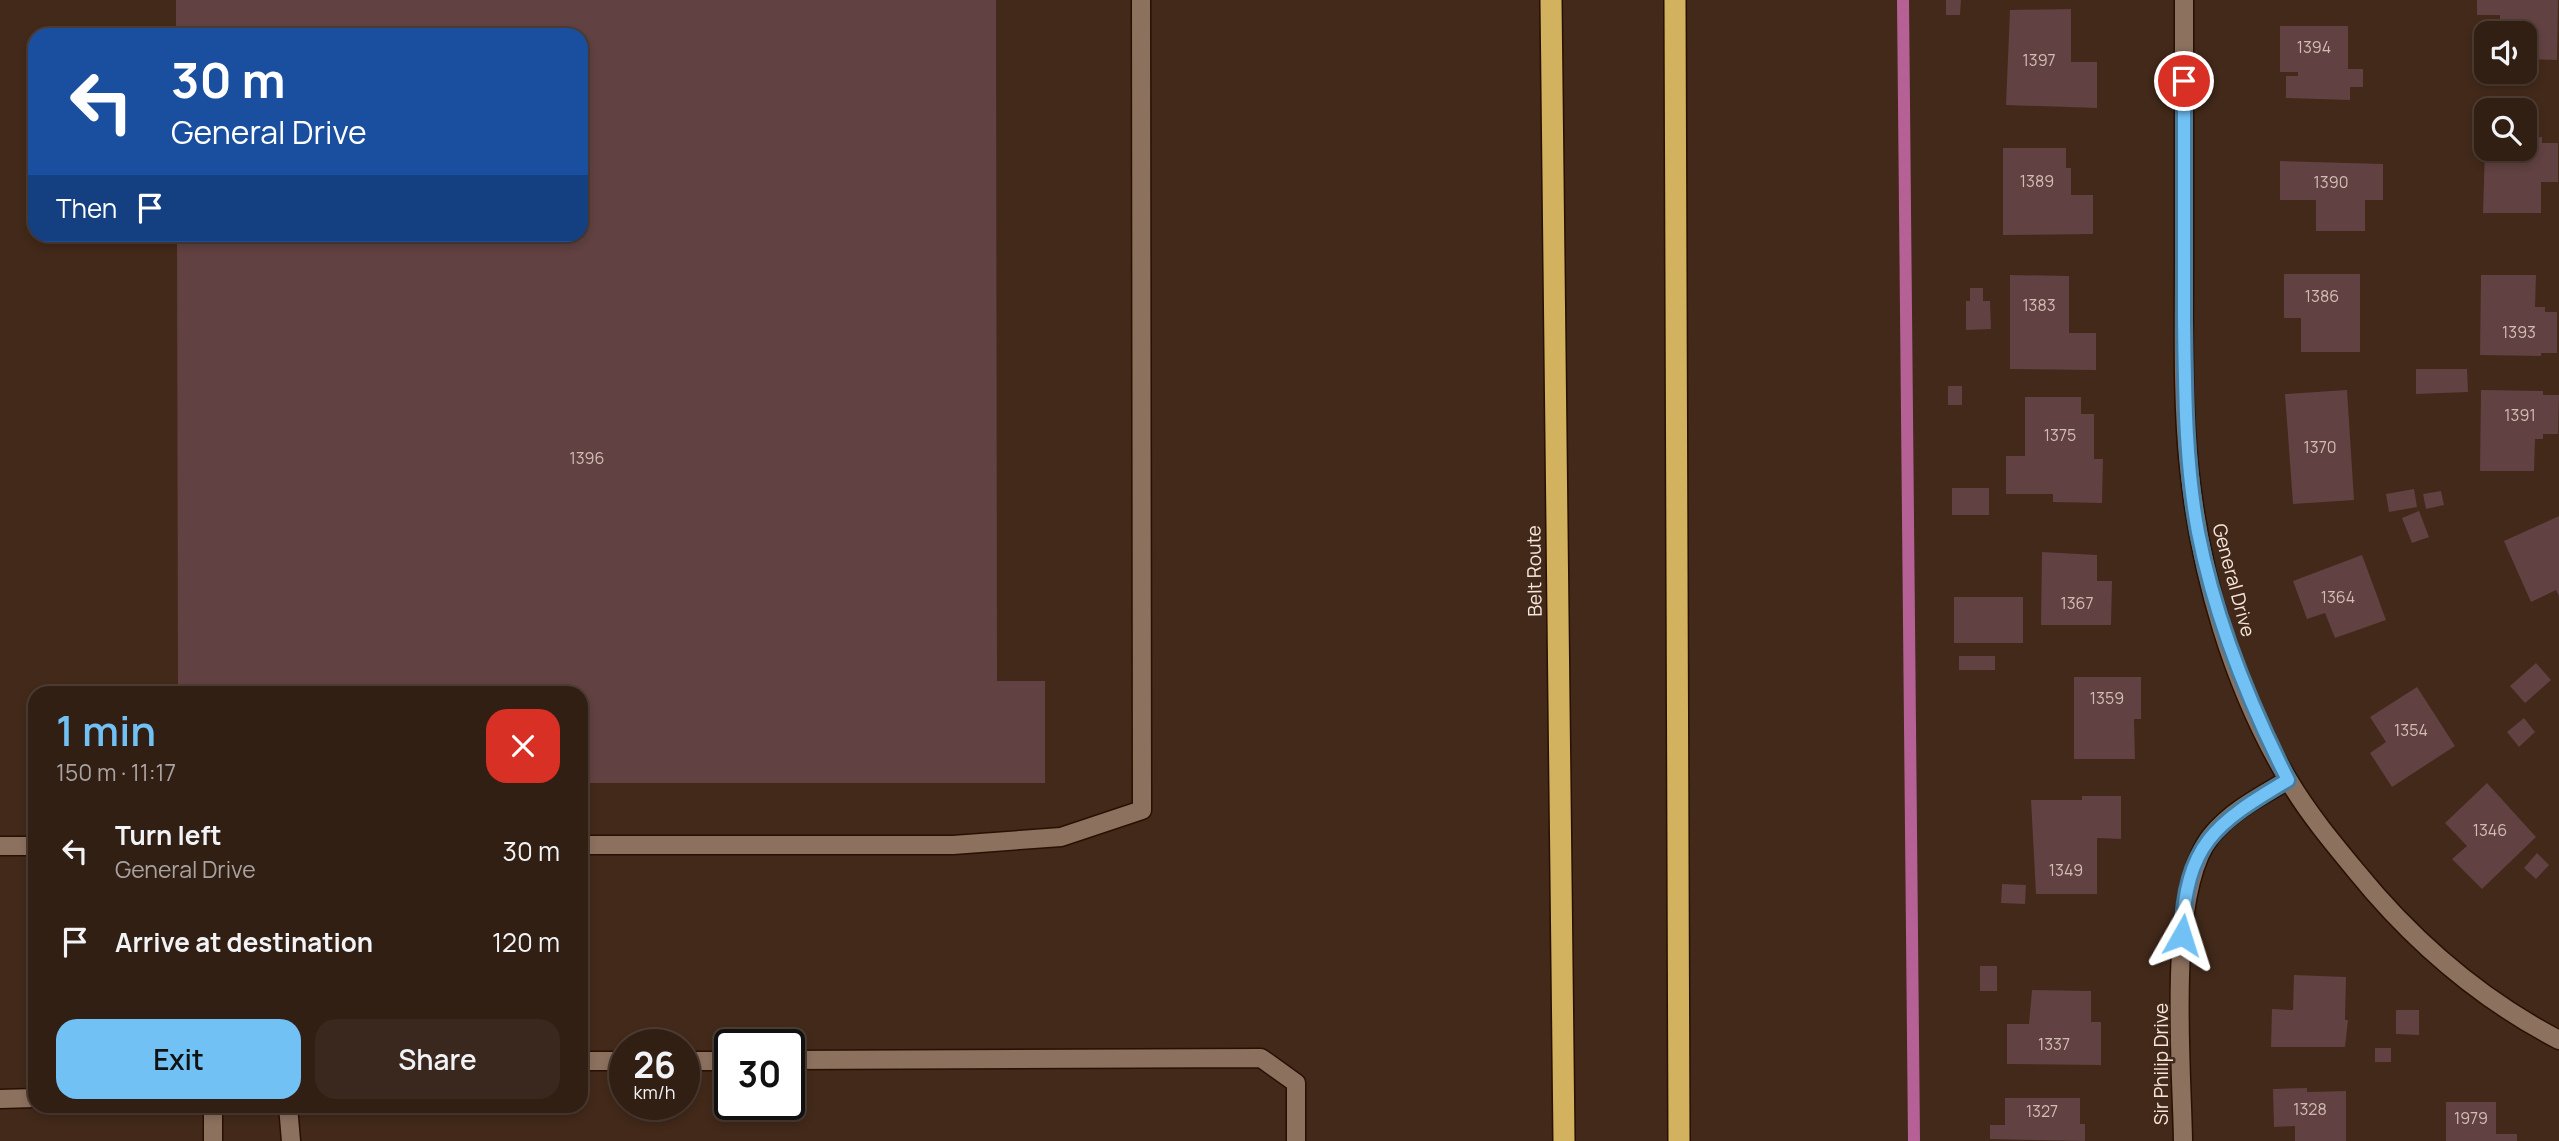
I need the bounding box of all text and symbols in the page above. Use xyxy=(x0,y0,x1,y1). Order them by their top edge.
map controls xyxy=(2474,21,2537,161)
button: sound xyxy=(2474,21,2537,84)
house number: 1394 xyxy=(2297,36,2331,58)
text: 30 m xyxy=(171,46,286,113)
house number: 1397 xyxy=(2023,49,2055,71)
pin xyxy=(2154,51,2214,111)
icon: left xyxy=(56,56,147,147)
icon: arrive xyxy=(2165,62,2203,100)
button: search xyxy=(2474,98,2537,161)
text: General Drive xyxy=(171,110,367,154)
house number: 1389 xyxy=(2020,170,2054,192)
house number: 1390 xyxy=(2314,171,2348,193)
icon: arrive xyxy=(131,189,169,227)
text: Then xyxy=(56,190,117,226)
house number: 1386 xyxy=(2305,285,2339,307)
house number: 1383 xyxy=(2022,294,2056,316)
house number: 1393 xyxy=(2502,321,2536,343)
house number: 1391 xyxy=(2504,404,2536,426)
house number: 1375 xyxy=(2044,424,2076,446)
house number: 1370 xyxy=(2304,436,2336,458)
house number: 1396 xyxy=(570,447,604,469)
street label: General Drive xyxy=(2206,520,2262,640)
street label: Belt Route xyxy=(1520,525,1548,617)
house number: 1364 xyxy=(2321,586,2355,608)
house number: 1367 xyxy=(2060,592,2094,614)
house number: 1359 xyxy=(2090,687,2124,709)
text: 1 min xyxy=(56,701,156,759)
button: close xyxy=(486,709,560,783)
house number: 1354 xyxy=(2394,719,2428,741)
text: 150 m · 11:17 xyxy=(56,756,176,788)
text: Turn left xyxy=(115,817,222,853)
house number: 1346 xyxy=(2473,819,2507,841)
icon: left xyxy=(56,832,94,870)
text: 30 m xyxy=(503,833,560,869)
text: General Drive xyxy=(115,853,256,885)
house number: 1349 xyxy=(2049,859,2083,881)
position arrow xyxy=(2145,898,2219,972)
icon: arrive xyxy=(56,923,94,961)
text: Arrive at destination xyxy=(115,924,373,960)
text: 120 m xyxy=(492,924,560,960)
street label: Sir Philip Drive xyxy=(2148,1003,2174,1125)
button: Exit xyxy=(56,1019,301,1099)
button: Share xyxy=(315,1019,560,1099)
speed limit sign: 30 xyxy=(714,1029,805,1120)
house number: 1337 xyxy=(2038,1033,2070,1055)
text: 26 xyxy=(633,1041,676,1089)
text: km/h xyxy=(634,1080,675,1104)
house number: 1328 xyxy=(2293,1098,2327,1120)
house number: 1327 xyxy=(2026,1100,2058,1122)
house number: 1979 xyxy=(2454,1107,2488,1129)

